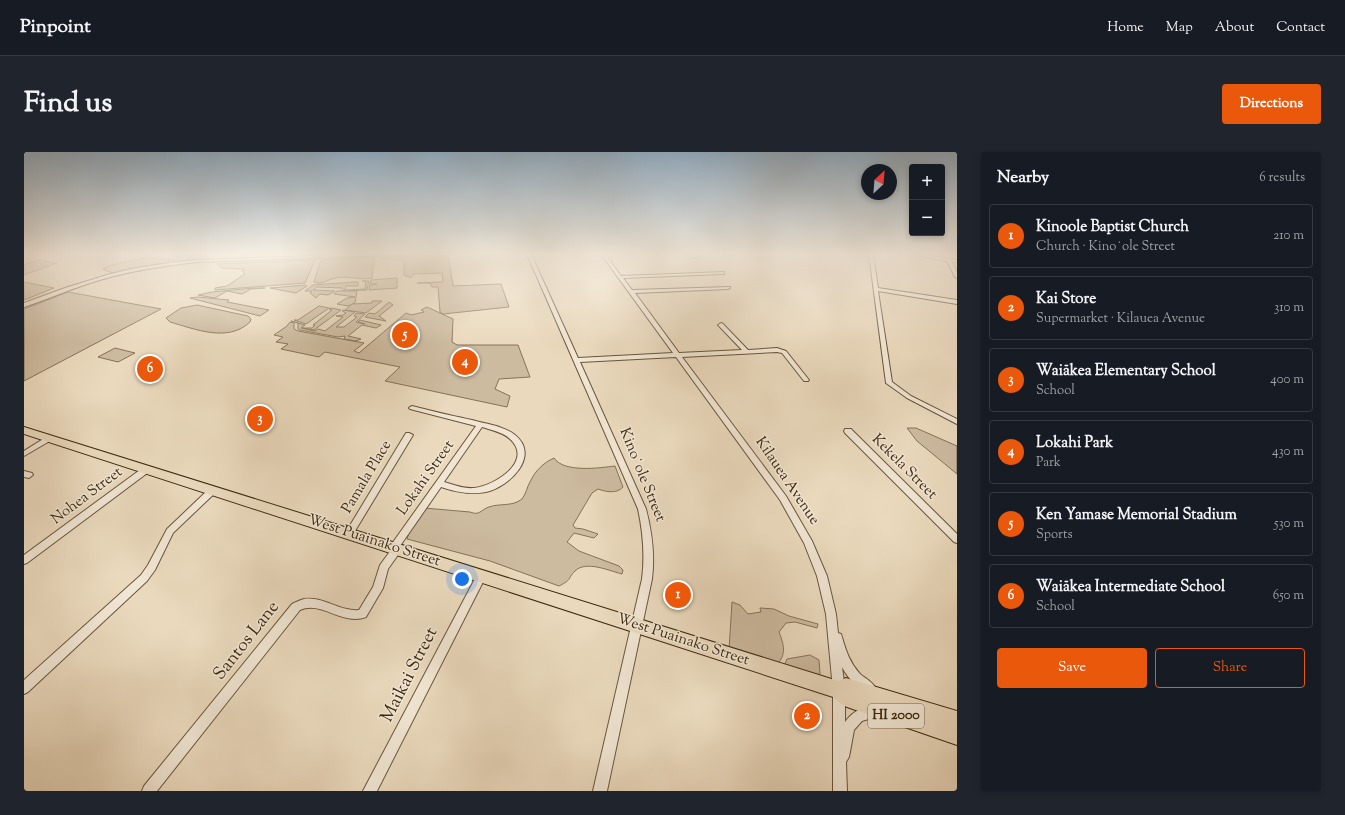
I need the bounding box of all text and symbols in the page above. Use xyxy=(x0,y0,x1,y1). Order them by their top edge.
text: Pinpoint xyxy=(20,14,91,41)
text: Home xyxy=(1107,18,1144,38)
text: Map xyxy=(1166,18,1193,38)
text: About xyxy=(1215,18,1254,38)
text: Contact xyxy=(1276,18,1325,38)
text: Find us xyxy=(24,84,112,124)
button: Directions xyxy=(1222,84,1321,124)
north arrow xyxy=(861,164,897,200)
map controls xyxy=(909,164,945,236)
button: + xyxy=(909,164,945,200)
text: Nearby xyxy=(997,166,1049,190)
text: 6 results xyxy=(1259,169,1305,187)
button: − xyxy=(909,200,945,236)
text: Kinoole Baptist Church xyxy=(1036,217,1189,238)
text: 1 xyxy=(1009,227,1013,245)
text: 210 m xyxy=(1273,227,1304,245)
text: Church · Kinoʻole Street xyxy=(1036,238,1175,256)
text: Kai Store xyxy=(1036,289,1096,310)
text: 2 xyxy=(1008,299,1014,317)
text: 310 m xyxy=(1274,299,1304,317)
text: Supermarket · Kilauea Avenue xyxy=(1036,310,1205,328)
pin: 5 xyxy=(392,320,418,350)
pin: 4 xyxy=(452,347,478,377)
pin: 6 xyxy=(137,354,163,384)
text: Waiākea Elementary School xyxy=(1036,361,1216,382)
text: 3 xyxy=(1008,371,1014,389)
text: 400 m xyxy=(1270,371,1304,389)
text: School xyxy=(1036,382,1075,400)
pin: 3 xyxy=(247,404,273,434)
street label: Kinoʻole Street xyxy=(614,425,670,525)
street label: Kekela Street xyxy=(867,430,941,504)
street label: Kilauea Avenue xyxy=(750,433,824,529)
text: Lokahi Park xyxy=(1036,433,1113,454)
street label: Pamala Place xyxy=(337,436,397,518)
street label: Lokahi Street xyxy=(392,436,460,520)
text: 4 xyxy=(1008,443,1014,461)
text: 430 m xyxy=(1272,443,1304,461)
text: Park xyxy=(1036,454,1061,472)
street label: Nohea Street xyxy=(47,462,127,530)
text: Ken Yamase Memorial Stadium xyxy=(1036,505,1237,526)
street label: West Puainako Street xyxy=(305,510,443,572)
text: 5 xyxy=(1009,515,1013,533)
text: 530 m xyxy=(1274,515,1304,533)
text: Sports xyxy=(1036,526,1073,544)
your location xyxy=(452,569,472,589)
text: Waiākea Intermediate School xyxy=(1036,577,1225,598)
pin: 1 xyxy=(665,580,691,610)
text: 6 xyxy=(1008,587,1014,605)
text: 650 m xyxy=(1273,587,1304,605)
street label: Santos Lane xyxy=(208,596,286,686)
text: School xyxy=(1036,598,1075,616)
street label: West Puainako Street xyxy=(614,609,752,671)
street label: Maikai Street xyxy=(375,623,445,727)
button: Save xyxy=(997,648,1147,688)
button: Share xyxy=(1155,648,1305,688)
pin: 2 xyxy=(794,701,820,731)
road number: HI 2000 xyxy=(868,704,924,728)

